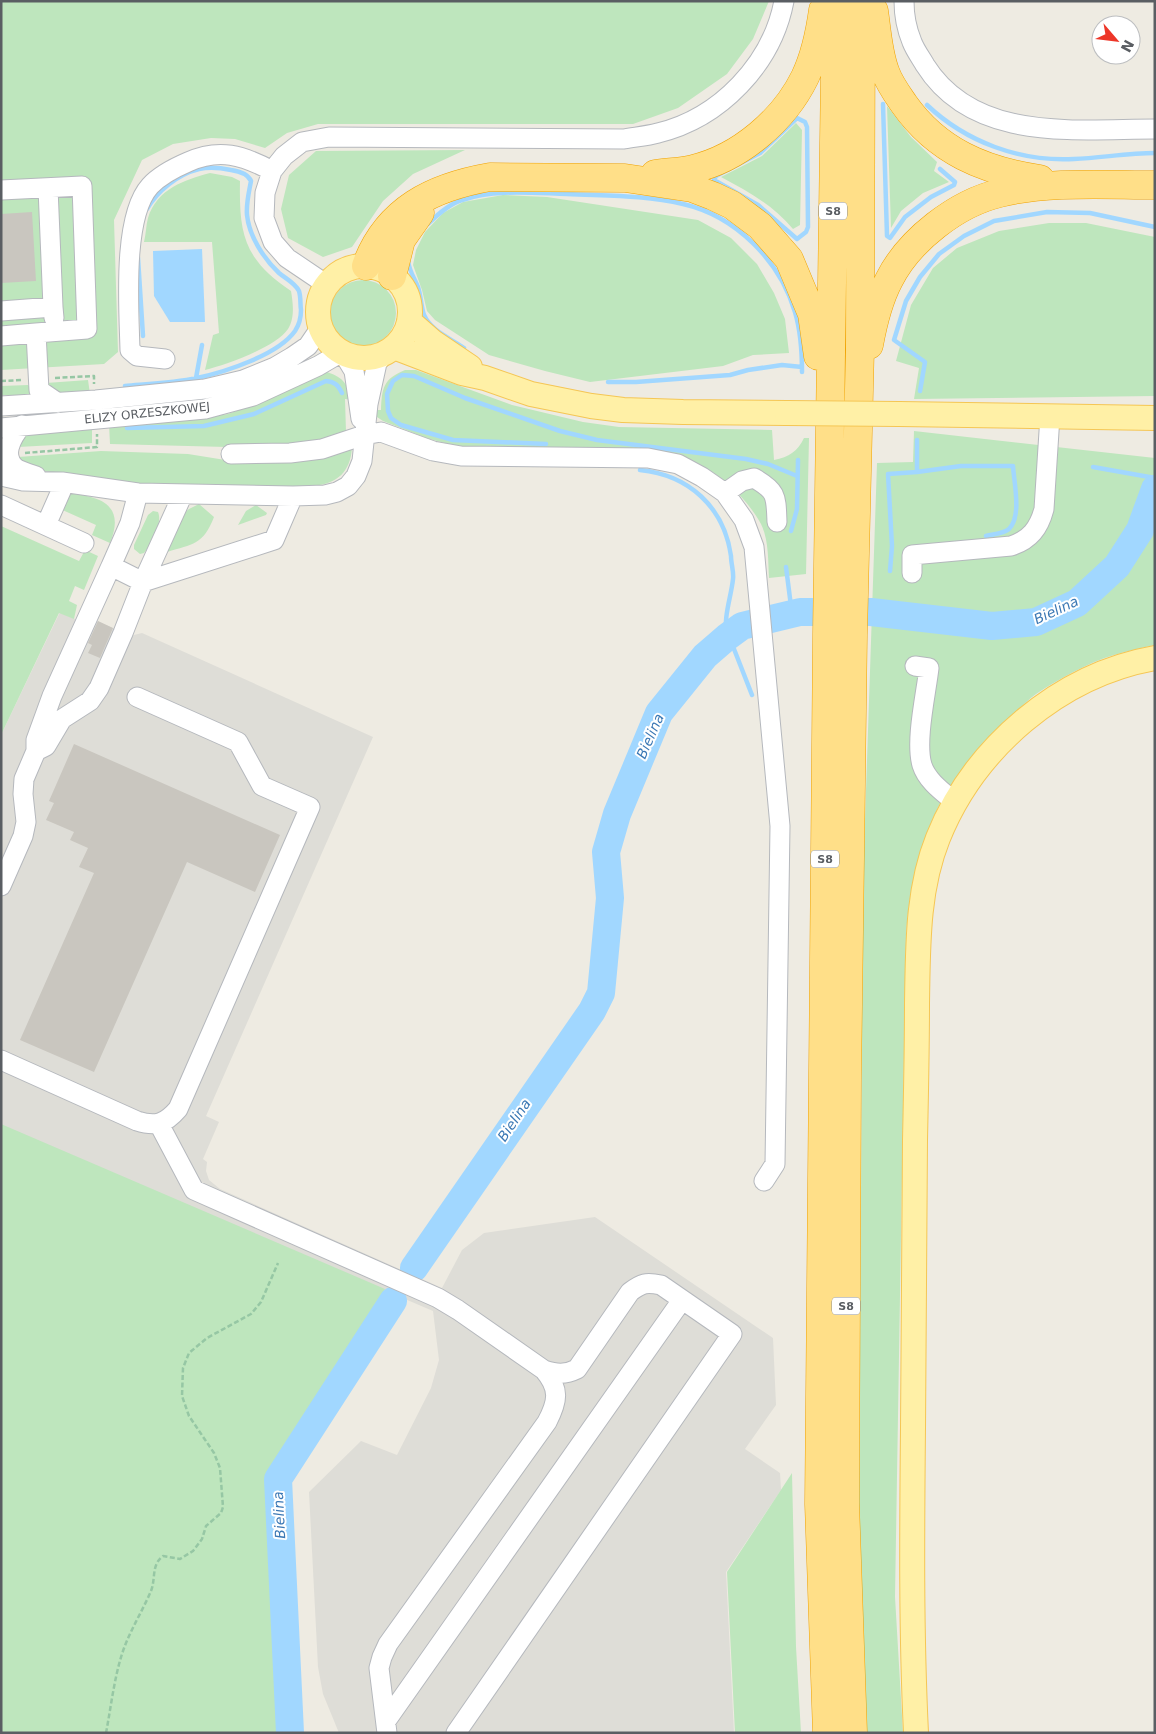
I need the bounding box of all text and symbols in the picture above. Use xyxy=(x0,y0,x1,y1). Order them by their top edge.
north arrow xyxy=(1091,15,1141,65)
text: N xyxy=(1118,37,1137,55)
road number: S8 xyxy=(819,202,847,220)
street label: ELIZY ORZESZKOWEJ xyxy=(83,399,211,427)
water label: Bielina xyxy=(1031,593,1081,627)
water label: Bielina xyxy=(633,711,667,761)
road number: S8 xyxy=(811,851,839,868)
water label: Bielina xyxy=(494,1096,534,1144)
road number: S8 xyxy=(832,1298,860,1314)
water label: Bielina xyxy=(270,1491,288,1539)

